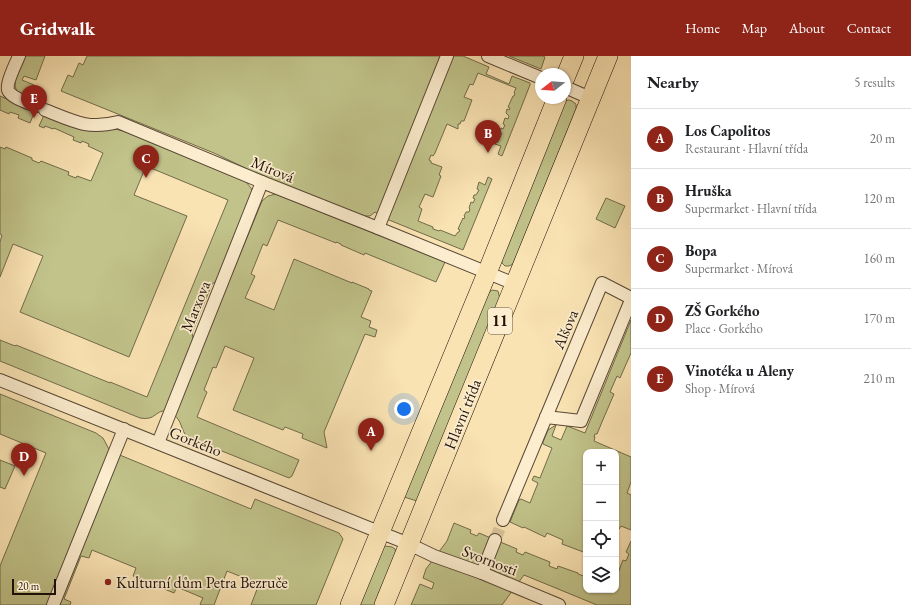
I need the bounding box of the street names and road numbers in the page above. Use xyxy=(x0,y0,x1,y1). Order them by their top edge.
street label: Mírová xyxy=(248,151,298,188)
street label: Marxova xyxy=(176,277,215,335)
street label: Alšova xyxy=(547,306,583,353)
road number: 11 xyxy=(488,308,512,334)
street label: Hlavní třída xyxy=(439,375,486,453)
street label: Gorkého xyxy=(166,421,225,461)
street label: Svornosti xyxy=(459,540,521,581)

